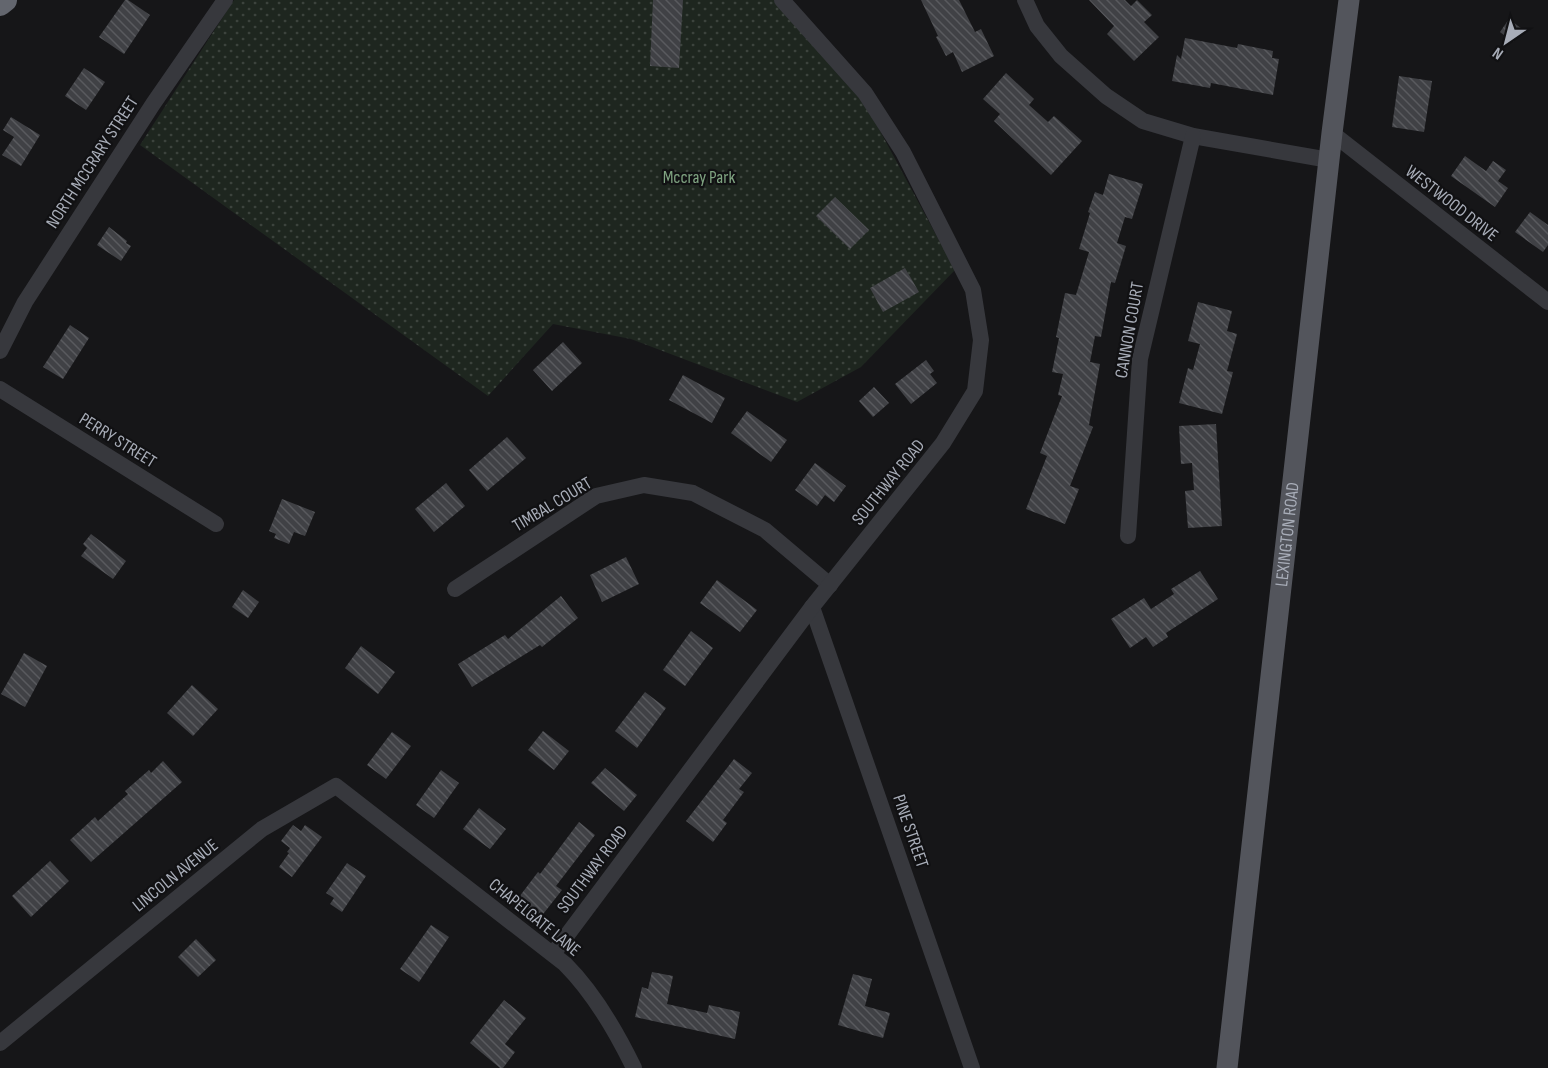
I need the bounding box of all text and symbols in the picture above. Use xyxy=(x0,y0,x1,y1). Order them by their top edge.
north arrow xyxy=(1476,12,1536,72)
text: N xyxy=(1489,43,1507,63)
street label: NORTH MCCRARY STREET xyxy=(42,92,143,232)
street label: WESTWOOD DRIVE xyxy=(1401,161,1502,246)
park label: Mccray Park xyxy=(663,167,735,188)
street label: CANNON COURT xyxy=(1111,280,1148,380)
street label: PERRY STREET xyxy=(75,408,160,472)
street label: SOUTHWAY ROAD xyxy=(847,435,929,529)
street label: TIMBAL COURT xyxy=(509,473,596,536)
street label: LEXINGTON ROAD xyxy=(1271,481,1304,588)
street label: PINE STREET xyxy=(888,792,933,871)
street label: SOUTHWAY ROAD xyxy=(553,821,632,917)
street label: LINCOLN AVENUE xyxy=(128,835,222,916)
street label: CHAPELGATE LANE xyxy=(485,874,585,961)

